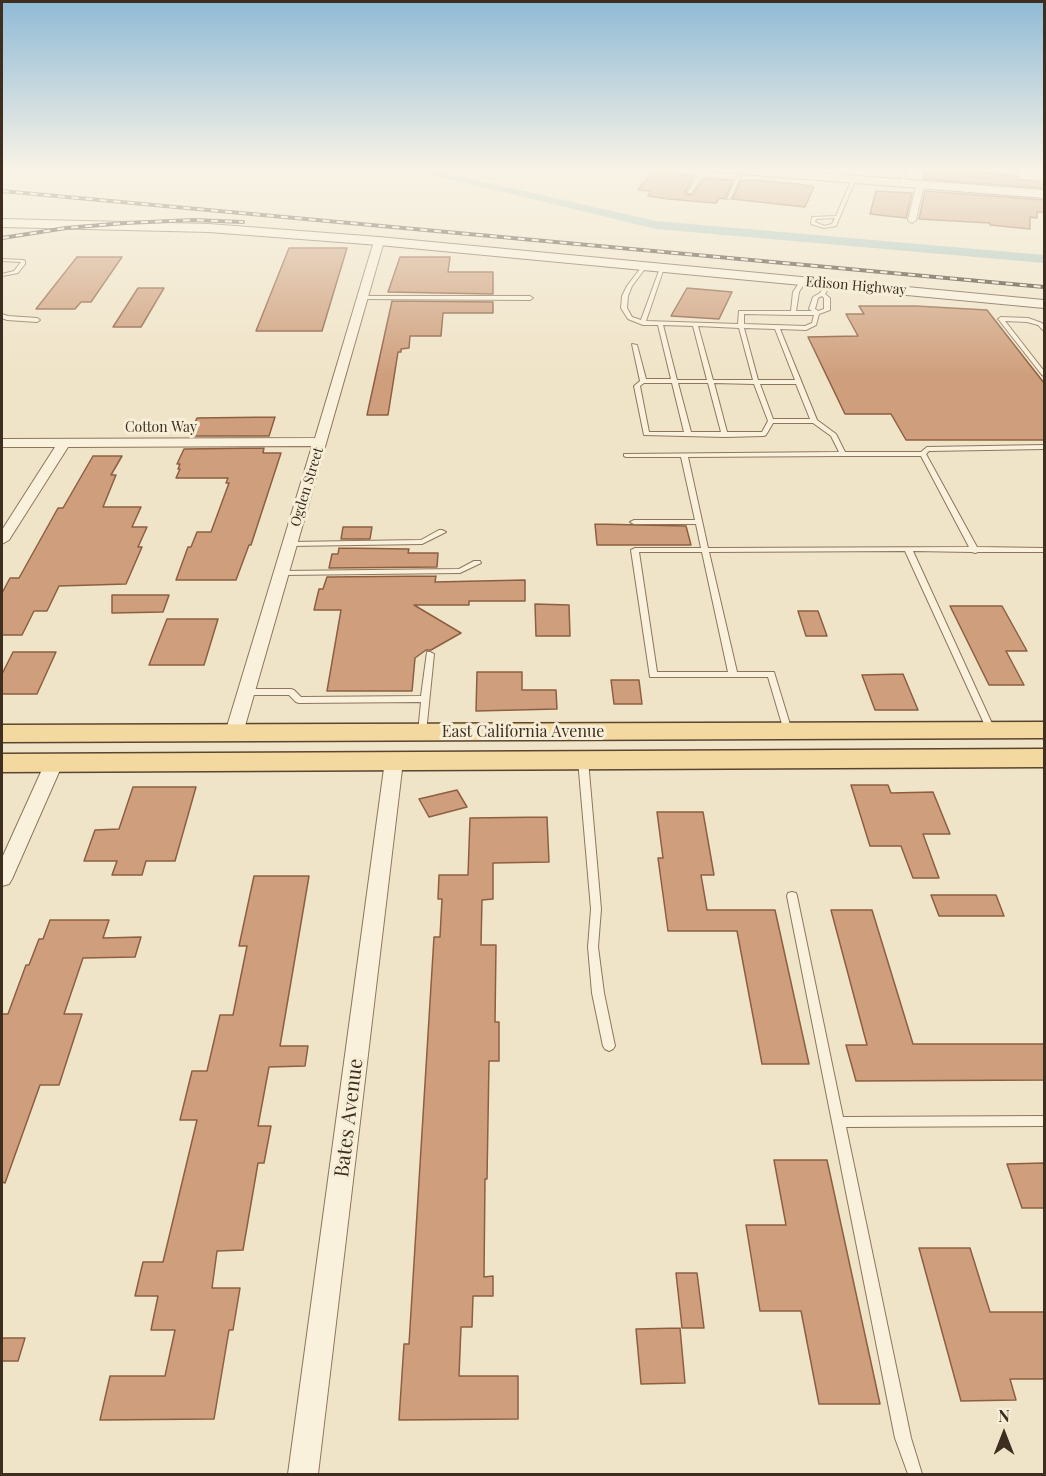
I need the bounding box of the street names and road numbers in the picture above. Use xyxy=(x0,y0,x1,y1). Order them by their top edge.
street label: Edison Highway xyxy=(805,273,907,299)
street label: Cotton Way xyxy=(125,420,197,436)
street label: Ogden Street xyxy=(287,445,327,529)
street label: East California Avenue xyxy=(442,722,604,742)
street label: Bates Avenue xyxy=(330,1057,368,1179)

